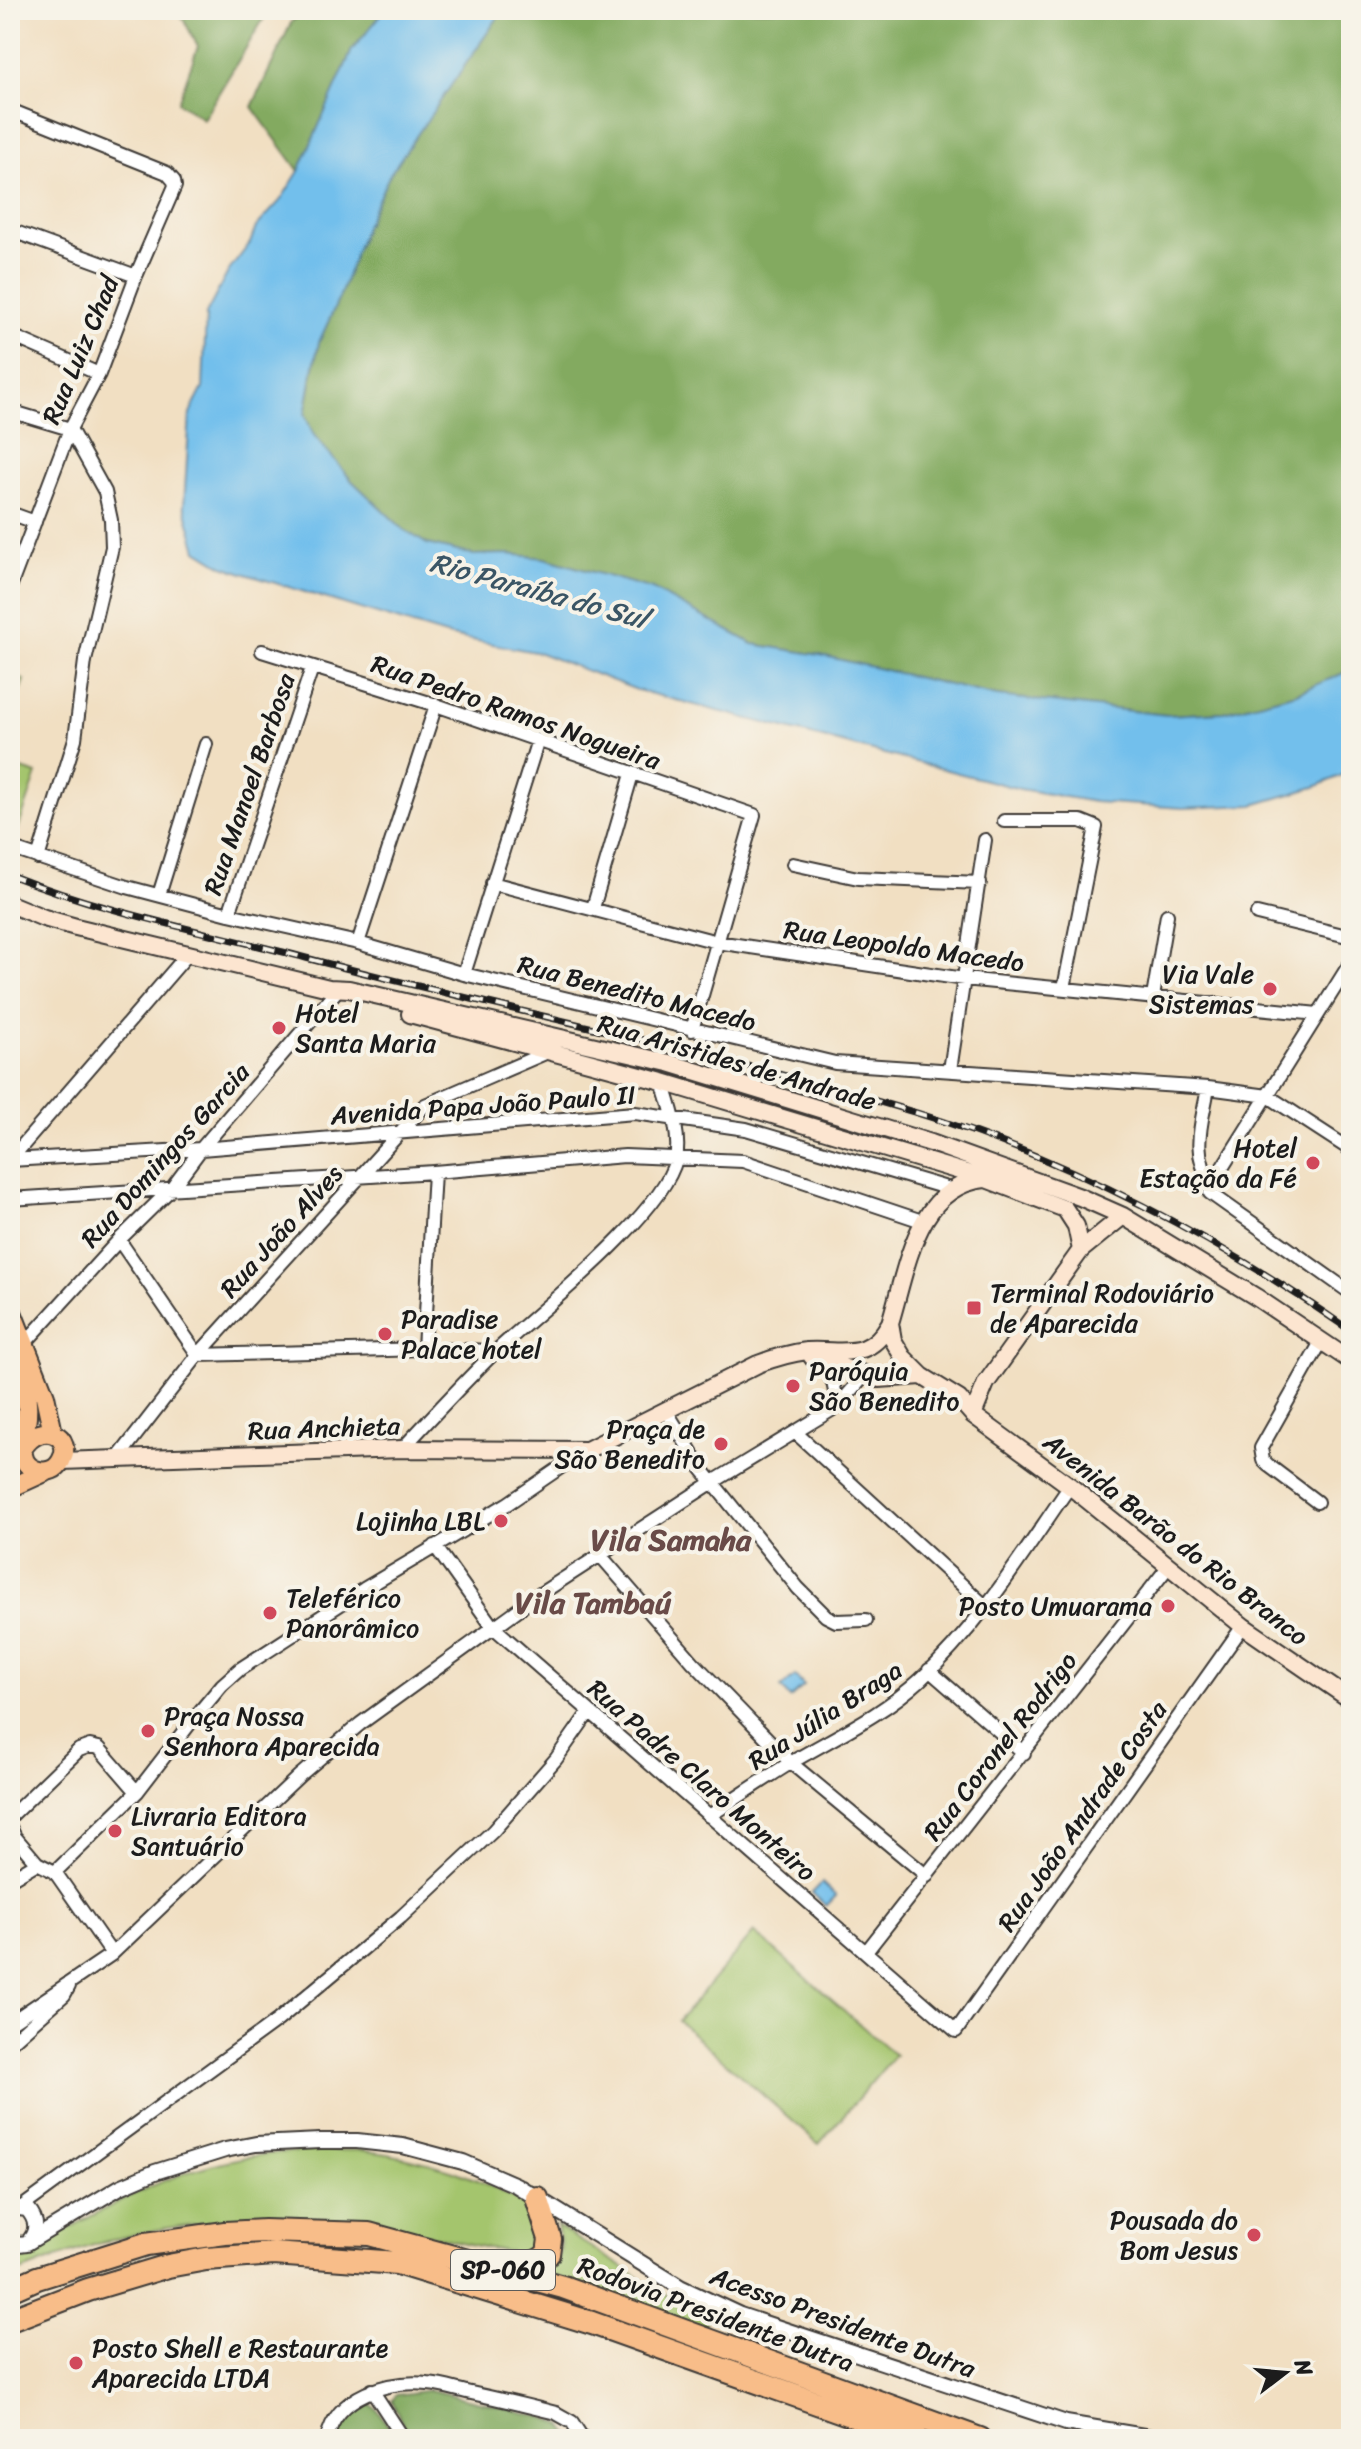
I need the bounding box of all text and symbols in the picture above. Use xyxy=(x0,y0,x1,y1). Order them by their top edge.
street label: Rua Luiz Chad xyxy=(28,266,133,432)
water label: Rio Paraíba do Sul xyxy=(425,538,659,645)
street label: Rua Pedro Ramos Nogueira xyxy=(365,641,668,783)
street label: Rua Manoel Barbosa xyxy=(189,666,309,901)
street label: Rua Leopoldo Macedo xyxy=(781,906,1027,986)
street label: Rua Benedito Macedo xyxy=(513,941,761,1045)
place label: Via Vale Sistemas xyxy=(1149,951,1255,1027)
marker: Via Vale Sistemas xyxy=(1261,980,1279,998)
place label: Hotel Santa Maria xyxy=(295,990,437,1066)
street label: Rua Aristides de Andrade xyxy=(592,1000,882,1124)
marker: Hotel Santa Maria xyxy=(270,1019,288,1037)
street label: Rua Domingos Garcia xyxy=(69,1051,262,1259)
street label: Avenida Papa João Paulo II xyxy=(328,1071,637,1139)
place label: Hotel Estação da Fé xyxy=(1139,1125,1298,1201)
street label: Rua João Alves xyxy=(208,1153,355,1309)
marker: Hotel Estação da Fé xyxy=(1304,1154,1322,1172)
place label: Terminal Rodoviário de Aparecida xyxy=(990,1270,1214,1346)
place label: Paradise Palace hotel xyxy=(401,1296,542,1372)
marker: Terminal Rodoviário de Aparecida xyxy=(965,1299,983,1317)
marker: Paradise Palace hotel xyxy=(376,1325,394,1343)
place label: Paróquia São Benedito xyxy=(809,1348,960,1424)
marker: Paróquia São Benedito xyxy=(784,1377,802,1395)
street label: Rua Anchieta xyxy=(247,1402,402,1454)
place label: Praça de São Benedito xyxy=(555,1406,705,1482)
street label: Avenida Barão do Rio Branco xyxy=(1032,1420,1319,1658)
marker: Praça de São Benedito xyxy=(712,1435,730,1453)
place label: Lojinha LBL xyxy=(356,1498,485,1544)
marker: Lojinha LBL xyxy=(492,1512,510,1530)
district label: Vila Samaha xyxy=(591,1513,752,1567)
place label: Teleférico Panorâmico xyxy=(286,1575,419,1651)
district label: Vila Tambaú xyxy=(515,1576,672,1630)
place label: Posto Umuarama xyxy=(959,1583,1152,1629)
marker: Posto Umuarama xyxy=(1159,1597,1177,1615)
marker: Teleférico Panorâmico xyxy=(261,1604,279,1622)
street label: Rua Coronel Rodrigo xyxy=(911,1641,1089,1851)
street label: Rua Júlia Braga xyxy=(738,1648,912,1782)
street label: Rua Padre Claro Monteiro xyxy=(577,1667,827,1893)
street label: Rua João Andrade Costa xyxy=(985,1690,1180,1941)
place label: Praça Nossa Senhora Aparecida xyxy=(164,1693,380,1769)
marker: Praça Nossa Senhora Aparecida xyxy=(139,1722,157,1740)
place label: Livraria Editora Santuário xyxy=(131,1793,307,1869)
marker: Livraria Editora Santuário xyxy=(106,1822,124,1840)
place label: Pousada do Bom Jesus xyxy=(1110,2197,1238,2273)
marker: Pousada do Bom Jesus xyxy=(1245,2226,1263,2244)
street label: Rodovia Presidente Dutra xyxy=(571,2243,861,2385)
road number: SP-060 xyxy=(451,2250,555,2290)
street label: Acesso Presidente Dutra xyxy=(703,2252,983,2392)
place label: Posto Shell e Restaurante Aparecida LTDA xyxy=(91,2325,389,2401)
north arrow xyxy=(1245,2333,1325,2413)
marker: Posto Shell e Restaurante Aparecida LTDA xyxy=(67,2354,85,2372)
text: N xyxy=(1283,2354,1325,2381)

